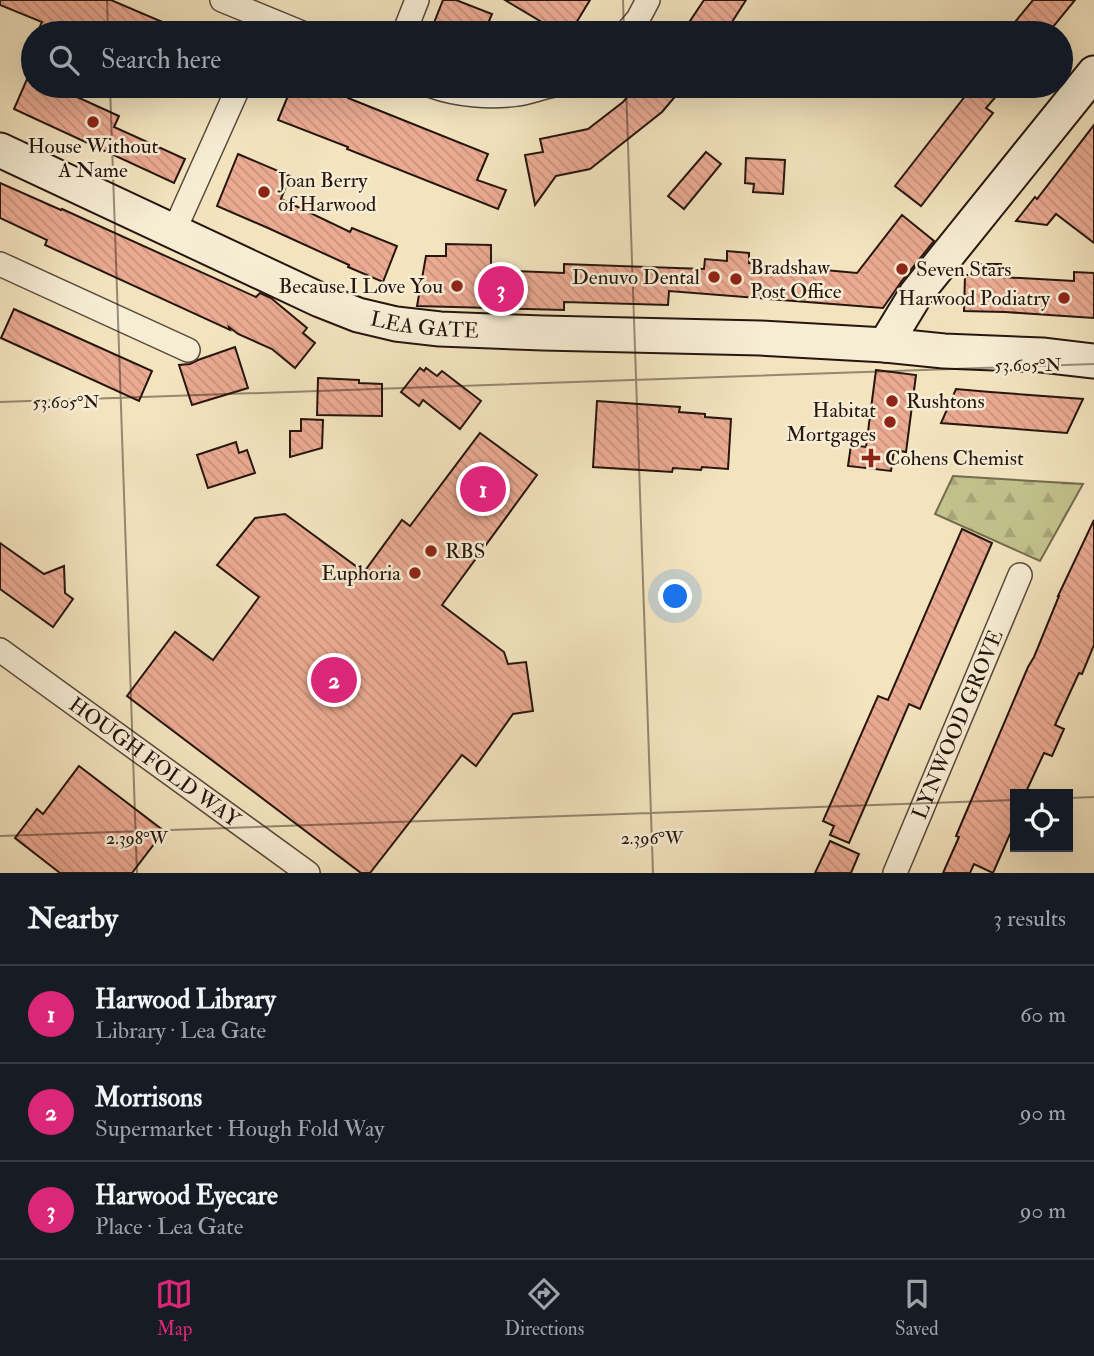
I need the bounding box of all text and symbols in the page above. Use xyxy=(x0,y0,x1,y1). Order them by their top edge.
search box xyxy=(21,21,1073,98)
icon: search xyxy=(45,41,83,79)
text: Search here xyxy=(101,44,221,76)
marker: House Without A Name xyxy=(85,114,101,130)
place label: House Without A Name xyxy=(28,133,159,184)
place label: Joan Berry of Harwood xyxy=(277,167,377,218)
marker: Joan Berry of Harwood xyxy=(256,184,272,200)
place label: Bradshaw Post Office xyxy=(750,254,842,305)
place label: Seven Stars xyxy=(916,256,1011,283)
marker: Seven Stars xyxy=(894,261,910,277)
pin: 3 xyxy=(478,263,524,315)
place label: Denuvo Dental xyxy=(572,264,701,291)
marker: Denuvo Dental xyxy=(706,269,722,285)
marker: Bradshaw Post Office xyxy=(728,271,744,287)
place label: Because I Love You xyxy=(279,273,443,300)
marker: Because I Love You xyxy=(449,278,465,294)
place label: Harwood Podiatry xyxy=(898,285,1051,312)
marker: Harwood Podiatry xyxy=(1056,290,1072,306)
street label: LEA GATE xyxy=(368,305,479,345)
text: 53.605°N xyxy=(995,354,1062,377)
place label: Rushtons xyxy=(906,388,985,415)
text: 53.605°N xyxy=(33,391,100,414)
marker: Rushtons xyxy=(884,393,900,409)
place label: Habitat Mortgages xyxy=(786,397,876,448)
marker: Habitat Mortgages xyxy=(882,414,898,430)
place label: Cohens Chemist xyxy=(885,445,1024,472)
marker: Cohens Chemist xyxy=(863,450,879,466)
pin: 1 xyxy=(460,463,506,515)
place label: RBS xyxy=(445,538,485,565)
marker: RBS xyxy=(423,543,439,559)
place label: Euphoria xyxy=(321,560,401,587)
marker: Euphoria xyxy=(407,565,423,581)
your location xyxy=(658,579,692,613)
street label: LYNWOOD GROVE xyxy=(906,626,1009,824)
pin: 2 xyxy=(311,654,357,706)
street label: HOUGH FOLD WAY xyxy=(63,691,246,834)
map controls xyxy=(1010,789,1073,852)
button: locate xyxy=(1010,789,1073,852)
text: 2.398°W xyxy=(106,827,169,850)
text: 2.396°W xyxy=(621,827,684,850)
text: Nearby xyxy=(28,900,118,937)
text: 3 results xyxy=(993,904,1066,933)
text: Harwood Library xyxy=(95,984,276,1016)
text: 1 xyxy=(47,1000,55,1029)
text: 60 m xyxy=(1020,1000,1066,1029)
text: Library · Lea Gate xyxy=(95,1016,266,1045)
text: Morrisons xyxy=(95,1082,202,1114)
text: 2 xyxy=(45,1098,57,1127)
text: 90 m xyxy=(1020,1098,1066,1127)
text: Supermarket · Hough Fold Way xyxy=(95,1114,384,1143)
text: Harwood Eyecare xyxy=(95,1180,278,1212)
text: 3 xyxy=(47,1196,55,1225)
text: 90 m xyxy=(1020,1196,1066,1225)
text: Place · Lea Gate xyxy=(95,1212,243,1241)
tab: Map xyxy=(155,1275,193,1341)
tab: Directions xyxy=(504,1275,584,1341)
tab: Saved xyxy=(895,1275,939,1341)

